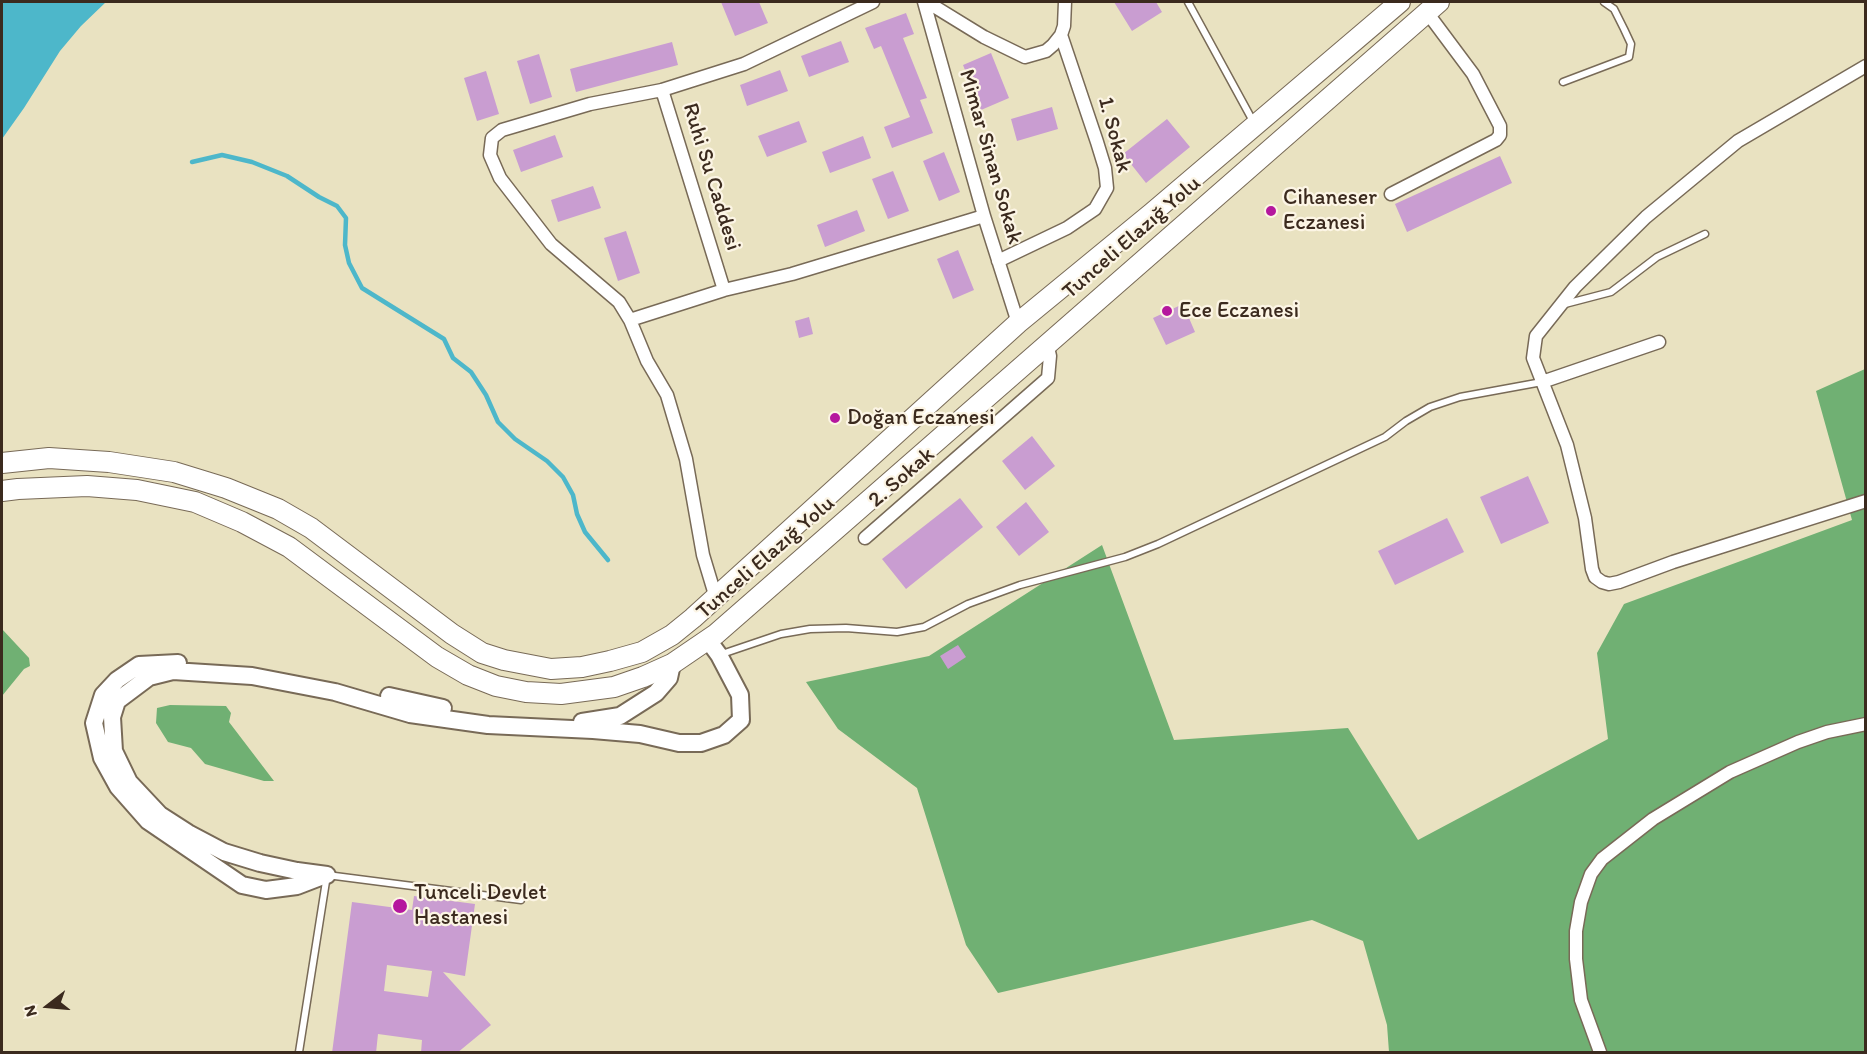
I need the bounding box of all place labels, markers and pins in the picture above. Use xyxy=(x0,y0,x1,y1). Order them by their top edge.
place label: Cihaneser Eczanesi xyxy=(1283,185,1377,236)
marker: Cihaneser Eczanesi xyxy=(1264,204,1278,218)
place label: Ece Eczanesi xyxy=(1179,298,1299,324)
marker: Ece Eczanesi xyxy=(1160,304,1174,318)
place label: Doğan Eczanesi xyxy=(847,405,995,431)
marker: Doğan Eczanesi xyxy=(828,411,842,425)
place label: Tunceli Devlet Hastanesi xyxy=(414,880,547,932)
marker: Tunceli Devlet Hastanesi xyxy=(391,897,409,915)

